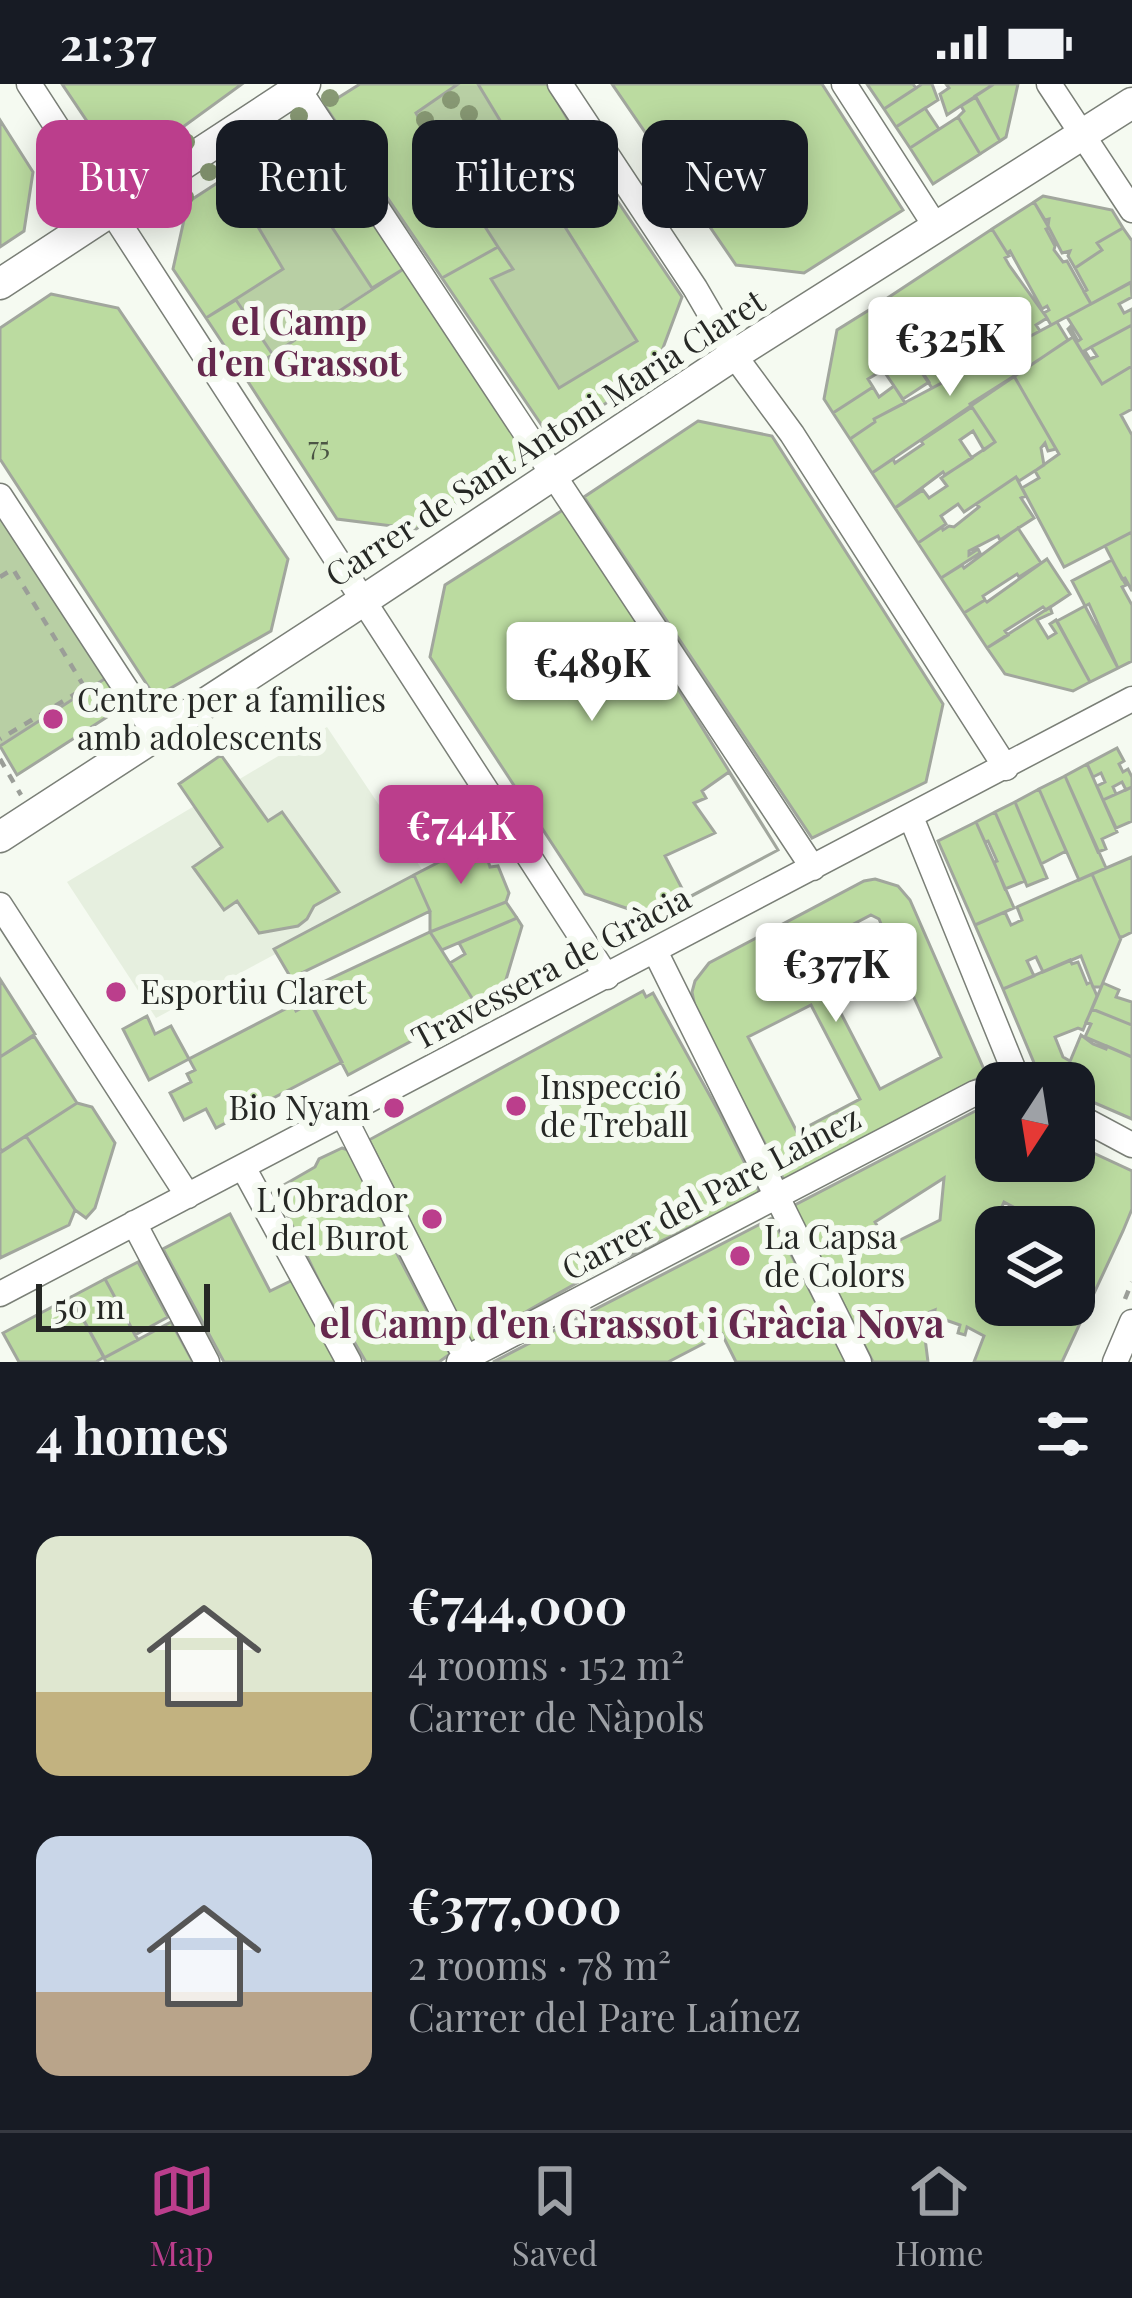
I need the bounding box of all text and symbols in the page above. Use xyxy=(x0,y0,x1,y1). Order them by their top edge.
text: 21:37 xyxy=(60,12,156,72)
chip: Buy xyxy=(36,120,192,228)
chip: Rent xyxy=(216,120,388,228)
chip: Filters xyxy=(412,120,618,228)
chip: New xyxy=(642,120,808,228)
street label: Carrer de Sant Antoni Maria Claret xyxy=(316,277,773,595)
district label: el Camp d'en Grassot xyxy=(197,296,402,385)
pin: €325K xyxy=(866,297,1034,399)
text: €325K xyxy=(895,310,1005,362)
house number: 75 xyxy=(308,427,330,463)
pin: €489K xyxy=(508,622,676,724)
text: €489K xyxy=(534,635,650,687)
place label: Centre per a families amb adolescents xyxy=(77,676,386,758)
marker: Centre per a families amb adolescents xyxy=(40,706,66,732)
pin: €744K xyxy=(377,785,545,887)
text: €744K xyxy=(406,798,516,850)
street label: Travessera de Gràcia xyxy=(403,874,698,1058)
pin: €377K xyxy=(752,923,920,1025)
text: €377K xyxy=(783,936,889,988)
place label: Esportiu Claret xyxy=(140,968,368,1012)
marker: Esportiu Claret xyxy=(103,979,129,1005)
north arrow xyxy=(975,1062,1095,1182)
map controls xyxy=(975,1062,1095,1326)
place label: Inspecció de Treball xyxy=(540,1063,688,1145)
place label: Bio Nyam xyxy=(229,1084,370,1128)
marker: Inspecció de Treball xyxy=(503,1093,529,1119)
street label: Carrer del Pare Laínez xyxy=(553,1094,867,1289)
marker: Bio Nyam xyxy=(381,1095,407,1121)
place label: L'Obrador del Burot xyxy=(256,1176,409,1258)
marker: L'Obrador del Burot xyxy=(419,1206,445,1232)
button: layers xyxy=(975,1206,1095,1326)
place label: La Capsa de Colors xyxy=(764,1213,905,1295)
marker: La Capsa de Colors xyxy=(727,1243,753,1269)
scale bar xyxy=(36,1278,210,1331)
text: 50 m xyxy=(54,1283,125,1327)
district label: el Camp d'en Grassot i Gràcia Nova xyxy=(320,1296,944,1348)
text: 4 homes xyxy=(36,1400,229,1468)
icon: filters xyxy=(1030,1401,1096,1467)
text: €744,000 xyxy=(408,1570,627,1638)
icon: home xyxy=(132,1584,276,1728)
text: 4 rooms · 152 m² xyxy=(408,1638,684,1690)
text: Carrer de Nàpols xyxy=(408,1690,705,1742)
text: €377,000 xyxy=(408,1870,622,1938)
icon: home xyxy=(132,1884,276,2028)
text: 2 rooms · 78 m² xyxy=(408,1938,671,1990)
text: Carrer del Pare Laínez xyxy=(408,1990,801,2042)
tab: Map xyxy=(149,2158,215,2274)
tab: Saved xyxy=(512,2158,598,2274)
tab: Home xyxy=(895,2158,983,2274)

